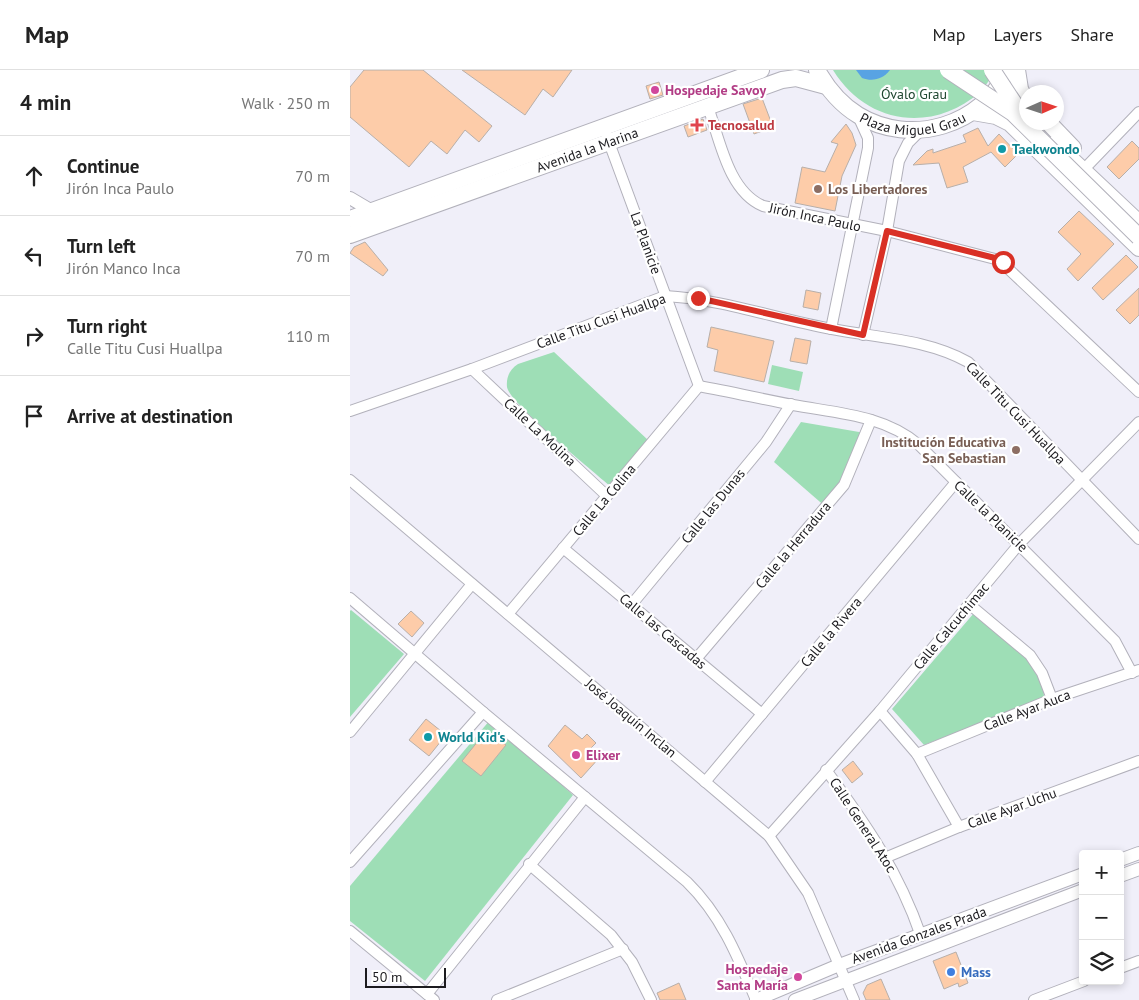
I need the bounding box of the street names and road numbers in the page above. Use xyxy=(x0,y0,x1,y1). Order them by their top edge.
street label: Plaza Miguel Grau xyxy=(859,105,967,121)
street label: Avenida la Marina xyxy=(534,123,641,176)
street label: Jirón Inca Paulo xyxy=(766,198,863,236)
street label: La Planicie xyxy=(626,209,666,277)
street label: Calle Titu Cusi Huallpa xyxy=(534,289,668,353)
street label: Calle Titu Cusi Huallpa xyxy=(962,358,1070,468)
street label: Calle La Molina xyxy=(500,394,580,470)
street label: Calle La Colina xyxy=(569,460,639,540)
street label: Calle las Dunas xyxy=(677,465,749,547)
street label: Calle la Planicie xyxy=(950,476,1032,556)
street label: Calle la Herradura xyxy=(751,498,835,592)
street label: Calle Calcuchimac xyxy=(909,579,993,673)
street label: Calle las Cascadas xyxy=(616,589,710,673)
street label: Calle la Rivera xyxy=(796,593,866,671)
street label: José Joaquín Inclan xyxy=(581,674,680,761)
street label: Calle Ayar Auca xyxy=(981,685,1073,735)
street label: Calle General Atoc xyxy=(826,774,900,876)
street label: Calle Ayar Uchu xyxy=(965,784,1059,832)
street label: Avenida Gonzales Prada xyxy=(849,902,989,968)

